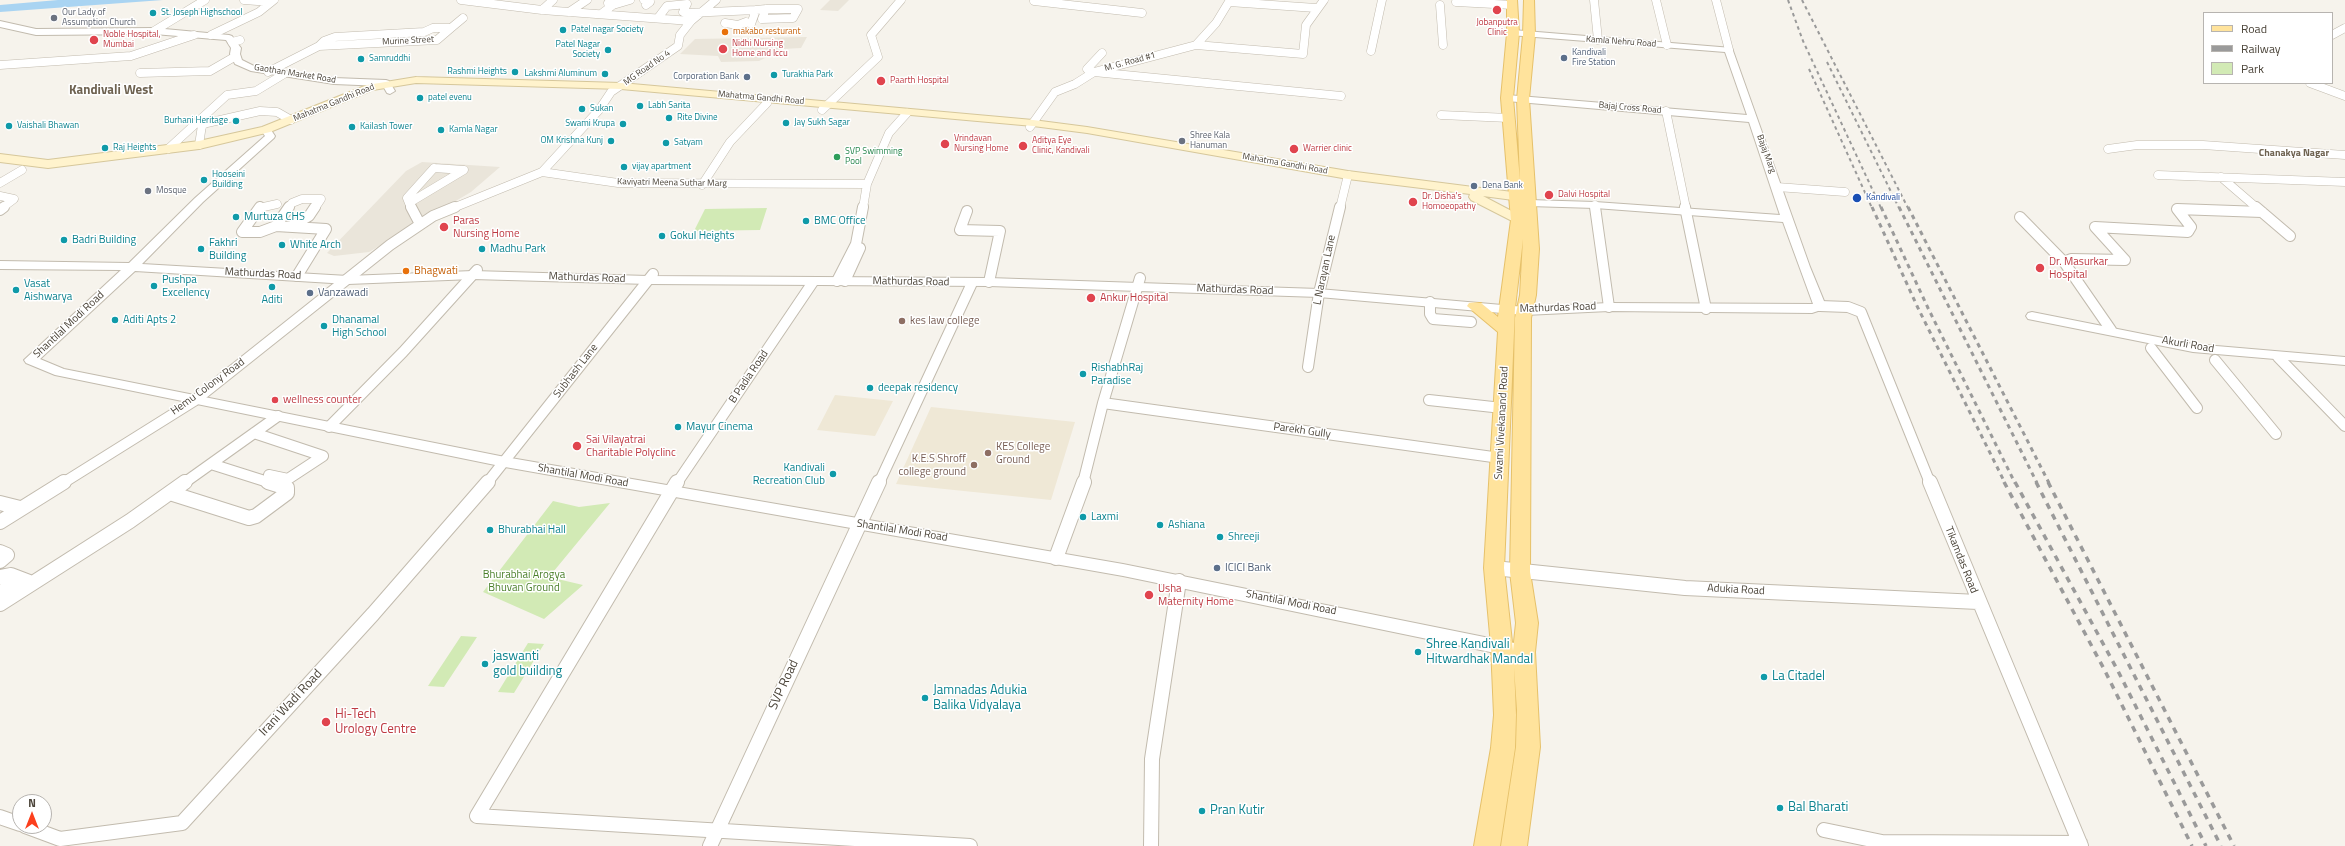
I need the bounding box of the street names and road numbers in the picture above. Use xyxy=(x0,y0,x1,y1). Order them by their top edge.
street label: Murine Street xyxy=(382,34,434,48)
street label: Kamla Nehru Road xyxy=(1585,34,1657,50)
street label: MG Road No 4 xyxy=(622,48,672,88)
street label: M. G. Road #1 xyxy=(1103,50,1157,74)
street label: Gaothan Market Road xyxy=(253,62,337,86)
street label: Mahatma Gandhi Road xyxy=(292,82,376,124)
street label: Mahatma Gandhi Road xyxy=(717,89,805,107)
street label: Bajaj Cross Road xyxy=(1598,100,1662,116)
street label: Bajaj Marg xyxy=(1754,133,1778,175)
street label: Mahatma Gandhi Road xyxy=(1241,151,1329,177)
street label: Kaviyatri Meena Suthar Marg xyxy=(617,177,727,189)
street label: L Narayan Lane xyxy=(1311,234,1339,306)
street label: Mathurdas Road xyxy=(224,265,302,283)
street label: Mathurdas Road xyxy=(548,270,626,286)
street label: Mathurdas Road xyxy=(873,275,949,289)
street label: Mathurdas Road xyxy=(1196,282,1274,298)
street label: Shantilal Modi Road xyxy=(31,289,107,361)
street label: Mathurdas Road xyxy=(1519,300,1597,316)
street label: Akurli Road xyxy=(2161,334,2215,356)
street label: Subhash Lane xyxy=(551,341,601,401)
street label: B Padia Road xyxy=(726,348,772,406)
street label: Hemu Colony Road xyxy=(169,356,247,418)
street label: Swami Vivekanand Road xyxy=(1492,366,1512,480)
street label: Parekh Gully xyxy=(1272,420,1332,442)
street label: Shantilal Modi Road xyxy=(537,462,629,490)
street label: Shantilal Modi Road xyxy=(856,517,948,545)
street label: Tikamdas Road xyxy=(1942,525,1980,595)
street label: Adukia Road xyxy=(1707,582,1765,598)
street label: Shantilal Modi Road xyxy=(1245,588,1337,618)
street label: SVP Road xyxy=(766,658,802,712)
street label: Irani Wadi Road xyxy=(256,666,326,740)

